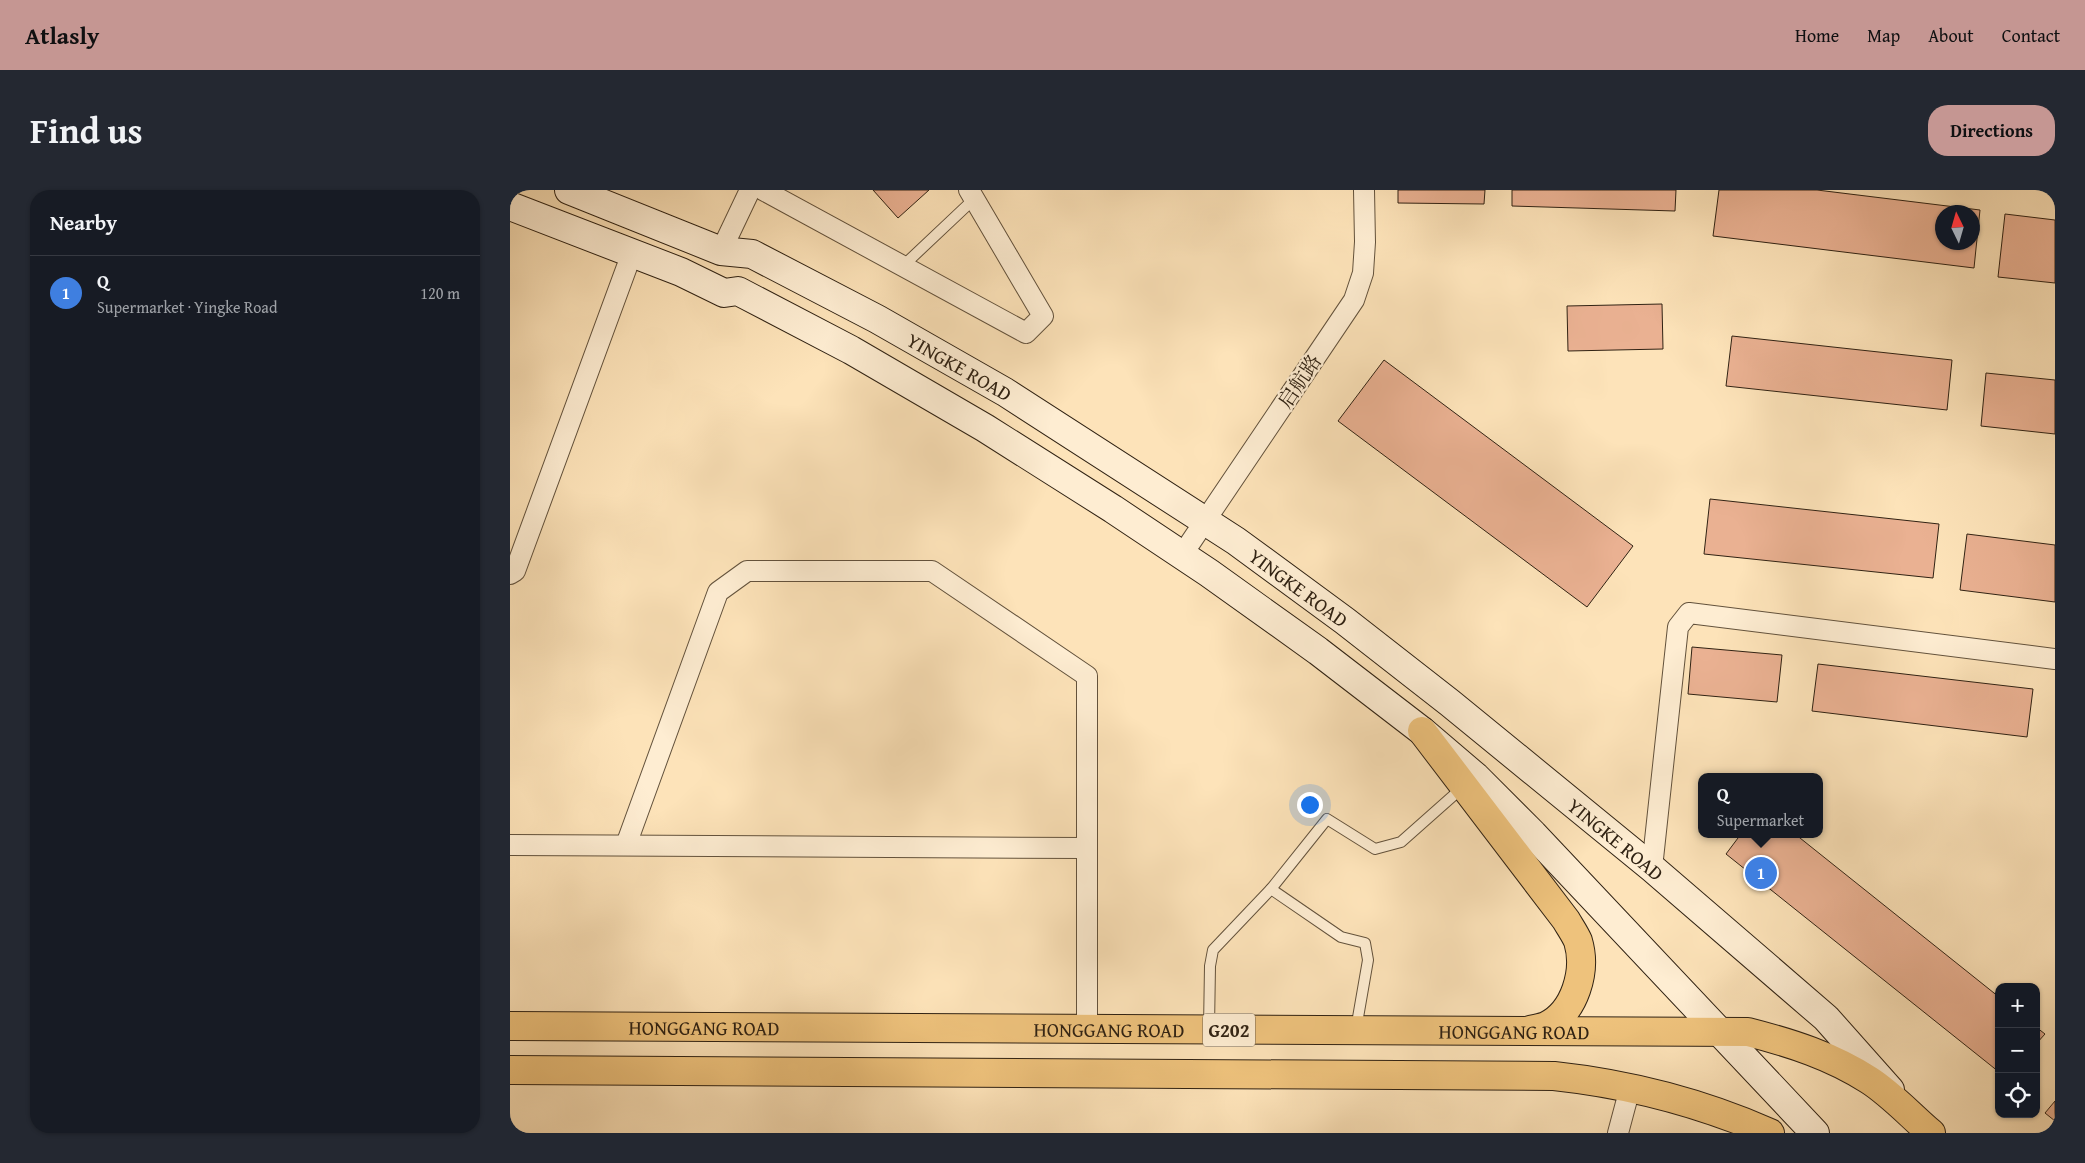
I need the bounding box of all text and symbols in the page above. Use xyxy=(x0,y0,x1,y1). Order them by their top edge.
text: Atlasly xyxy=(25,18,99,53)
text: Home xyxy=(1795,22,1839,49)
text: Map xyxy=(1867,22,1900,49)
text: About xyxy=(1928,22,1974,49)
text: Contact xyxy=(2002,22,2060,49)
text: Find us xyxy=(30,105,143,156)
button: Directions xyxy=(1928,105,2055,156)
north arrow xyxy=(1935,205,1980,250)
text: Nearby xyxy=(50,207,117,238)
text: Q xyxy=(97,267,109,295)
text: 1 xyxy=(62,281,70,305)
text: 120 m xyxy=(420,281,460,305)
text: Supermarket · Yingke Road xyxy=(97,295,277,319)
street label: YINGKE ROAD xyxy=(902,325,1018,408)
street label: 启航路 xyxy=(1270,348,1328,414)
street label: YINGKE ROAD xyxy=(1243,541,1355,633)
popup xyxy=(1698,773,1823,838)
text: Q xyxy=(1717,780,1729,808)
street label: YINGKE ROAD xyxy=(1562,791,1671,887)
your location xyxy=(1297,792,1323,818)
text: Supermarket xyxy=(1717,808,1804,832)
pin: 1 xyxy=(1745,854,1777,892)
map controls xyxy=(1995,983,2040,1118)
button: + xyxy=(1995,983,2040,1028)
street label: HONGGANG ROAD xyxy=(628,1012,780,1042)
street label: HONGGANG ROAD xyxy=(1033,1014,1185,1044)
road number: G202 xyxy=(1203,1014,1255,1046)
street label: HONGGANG ROAD xyxy=(1438,1016,1590,1046)
button: − xyxy=(1995,1028,2040,1073)
button: locate xyxy=(1995,1073,2040,1118)

